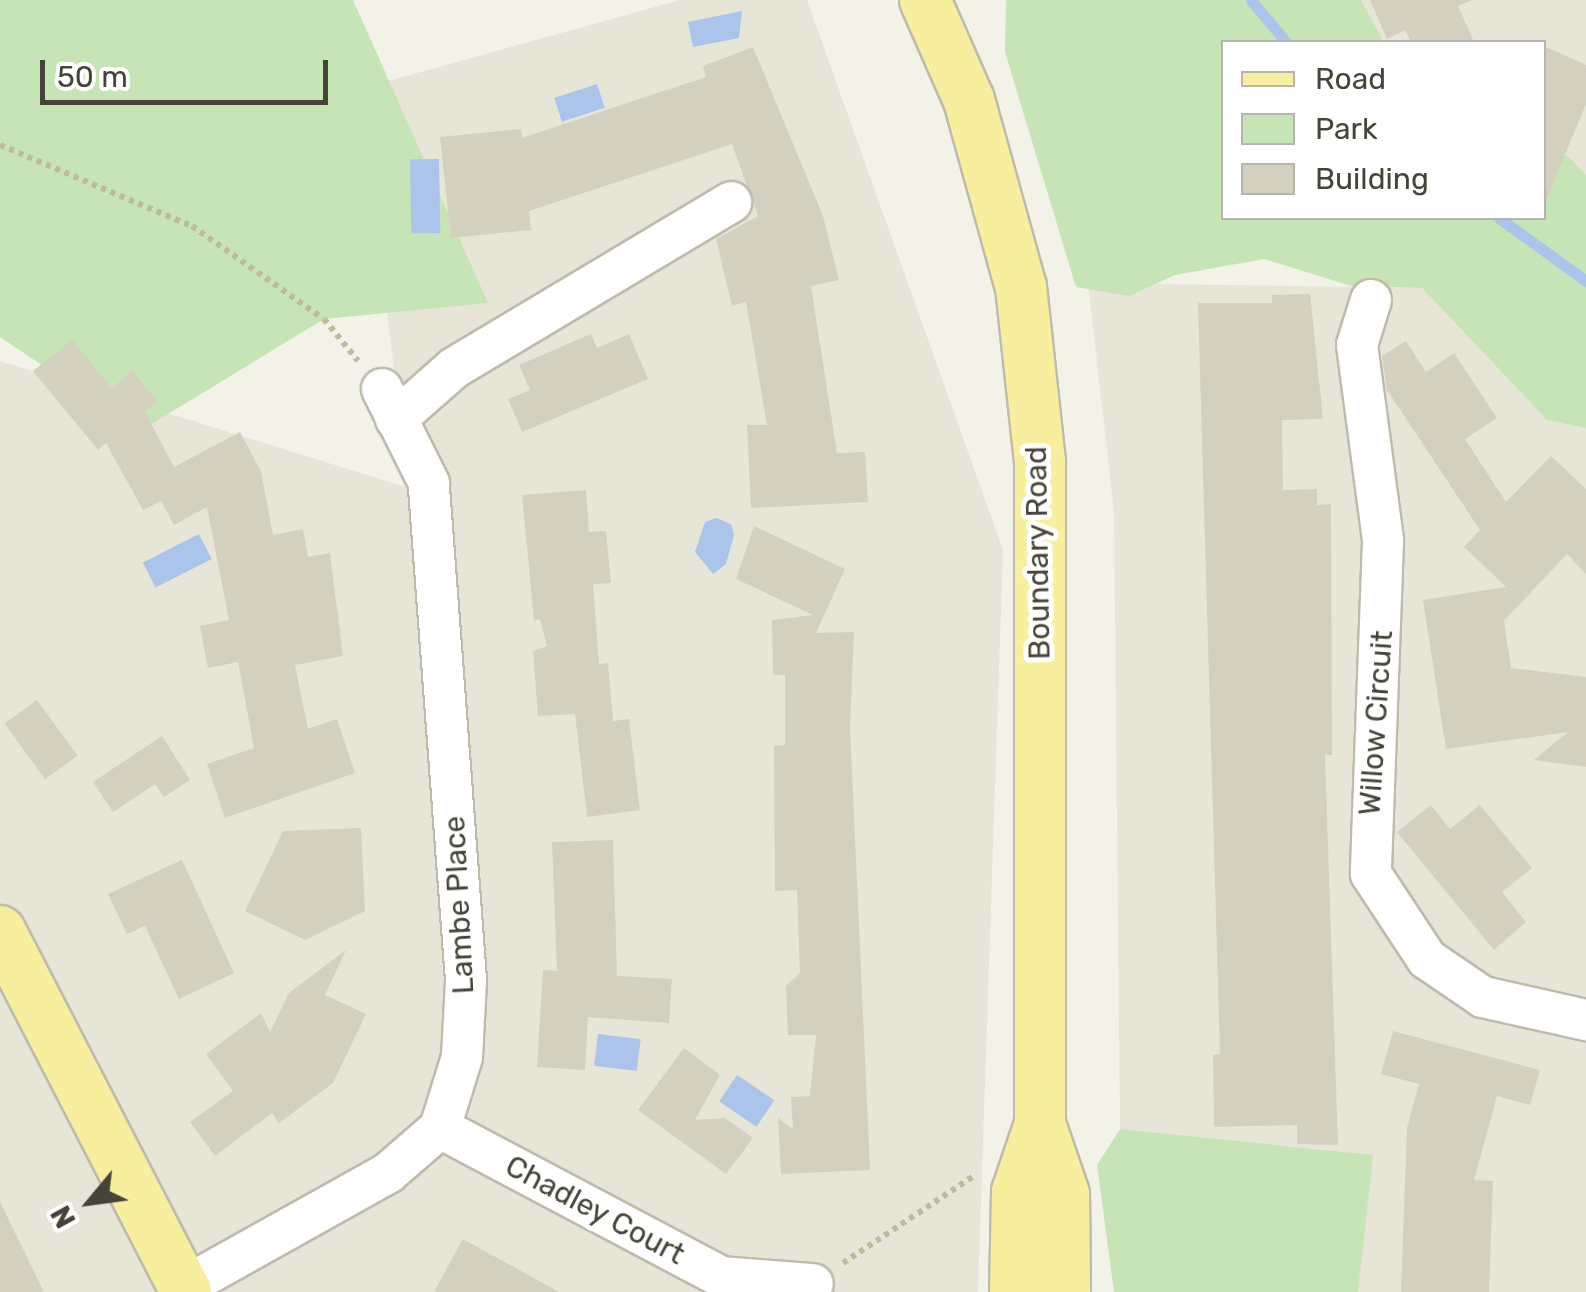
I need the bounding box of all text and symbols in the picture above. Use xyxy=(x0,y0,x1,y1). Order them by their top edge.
scale bar xyxy=(45,40,332,102)
legend xyxy=(1221,40,1546,220)
text: 50 m xyxy=(57,59,128,95)
text: Road xyxy=(1315,61,1386,97)
text: Park xyxy=(1315,111,1377,147)
text: Building xyxy=(1315,161,1429,197)
street label: Boundary Road xyxy=(1018,446,1058,660)
street label: Willow Circuit xyxy=(1352,629,1400,817)
street label: Lambe Place xyxy=(436,815,482,995)
street label: Chadley Court xyxy=(499,1148,691,1272)
north arrow xyxy=(40,1152,140,1252)
text: N xyxy=(44,1200,83,1234)

